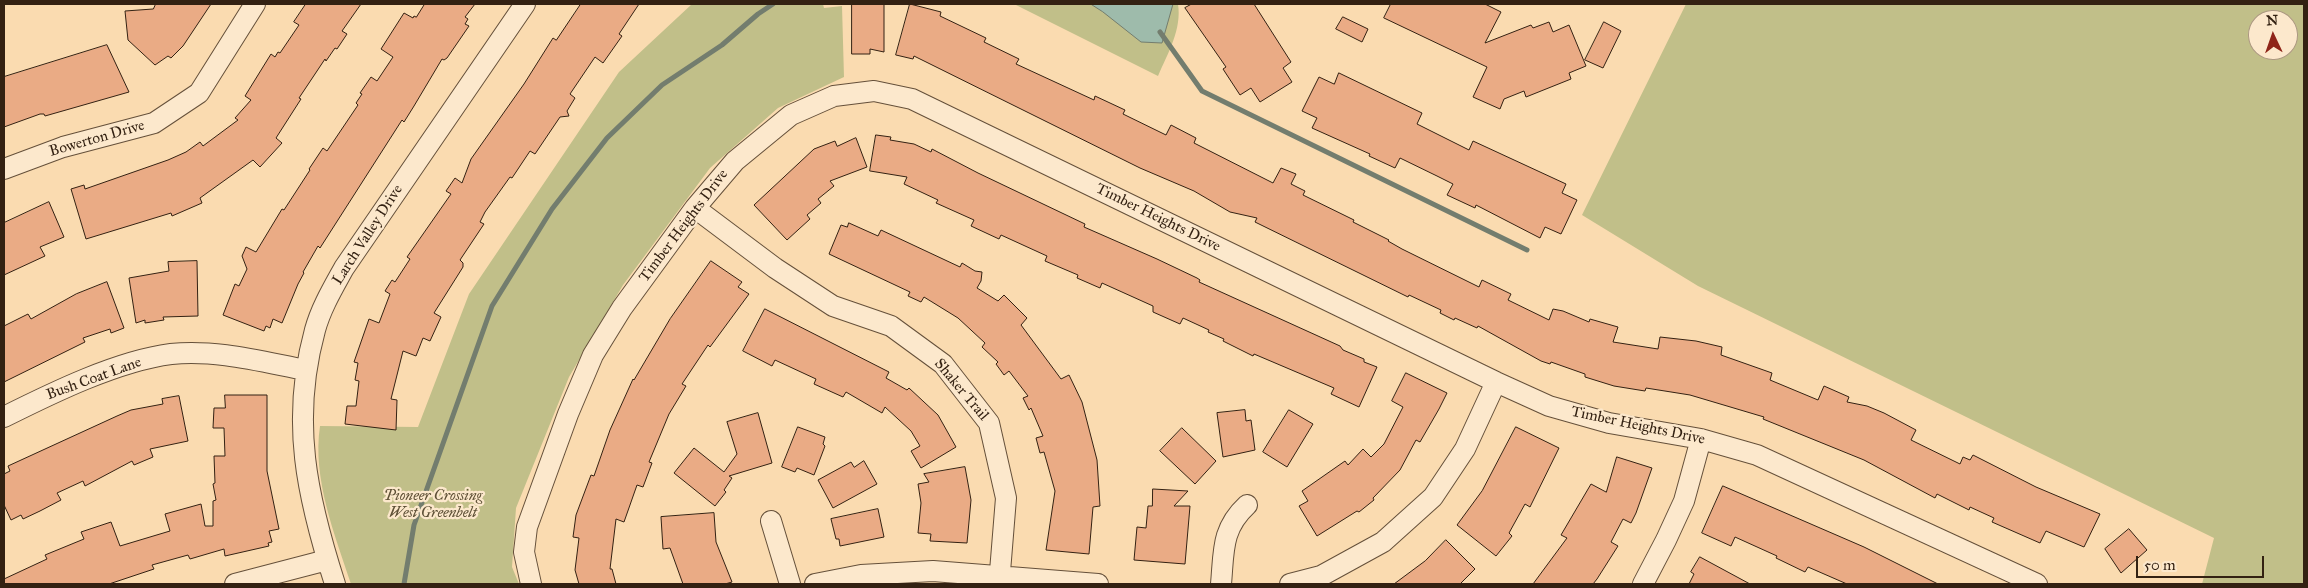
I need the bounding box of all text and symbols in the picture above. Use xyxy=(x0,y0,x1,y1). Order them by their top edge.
north arrow xyxy=(2248,10,2298,60)
text: N xyxy=(2266,12,2279,29)
street label: Bowerton Drive xyxy=(47,117,147,161)
street label: Timber Heights Drive xyxy=(636,166,732,286)
street label: Timber Heights Drive xyxy=(1093,180,1223,256)
street label: Larch Valley Drive xyxy=(329,182,407,288)
street label: Bush Coat Lane xyxy=(44,354,144,404)
street label: Shaker Trail xyxy=(930,355,992,425)
street label: Timber Heights Drive xyxy=(1569,403,1707,449)
park label: Pioneer Crossing West Greenbelt xyxy=(384,487,482,522)
scale bar xyxy=(2138,546,2266,578)
text: 50 m xyxy=(2144,556,2176,574)

